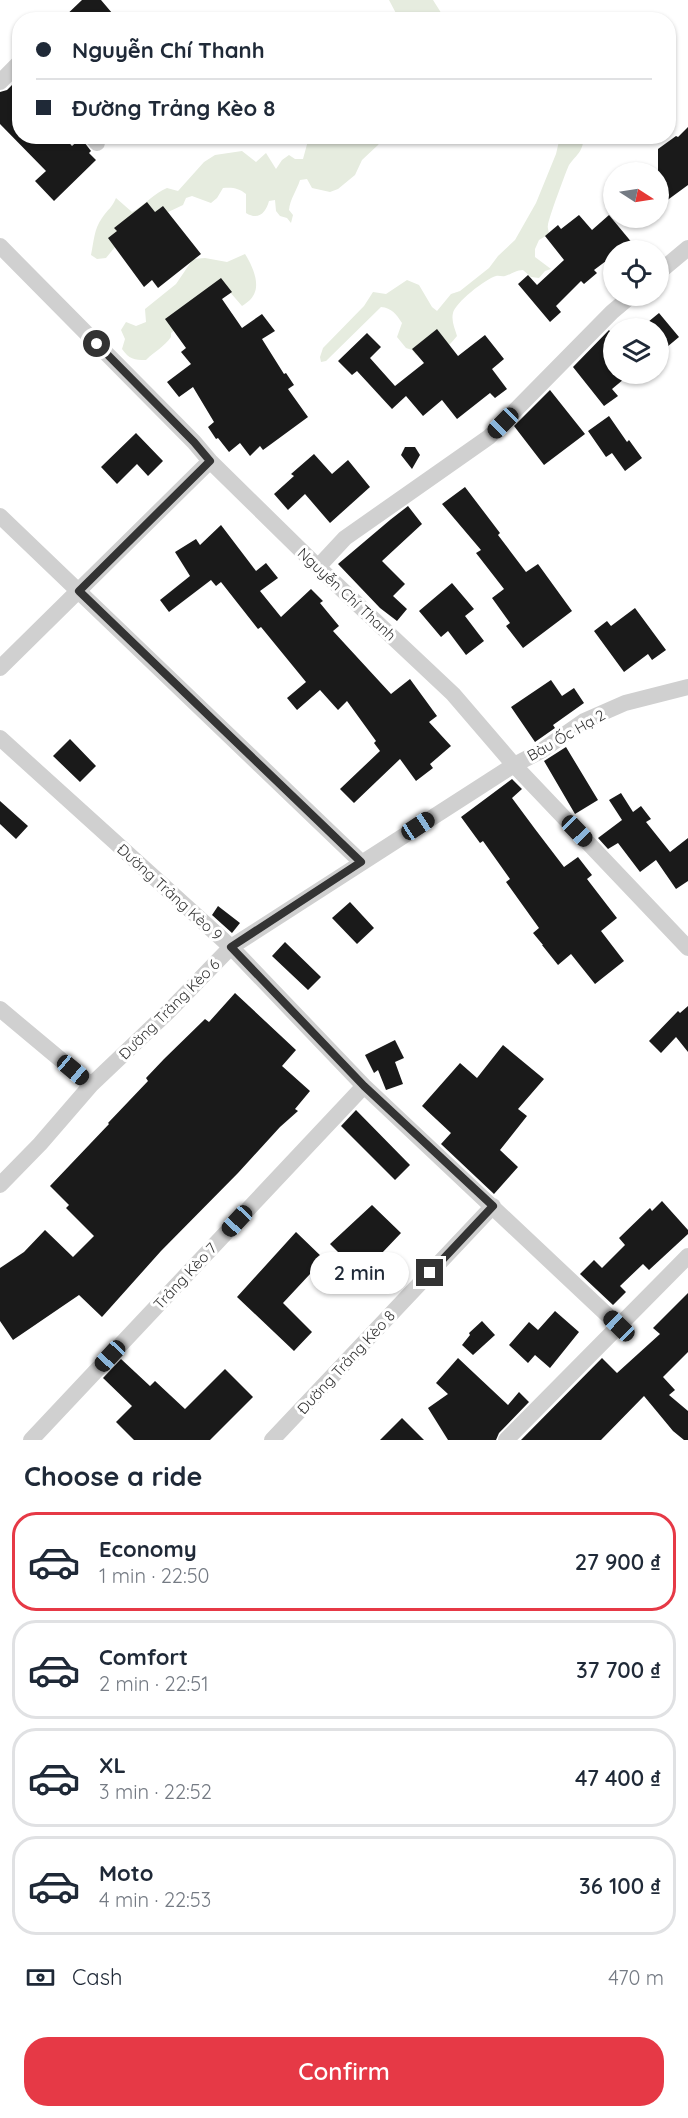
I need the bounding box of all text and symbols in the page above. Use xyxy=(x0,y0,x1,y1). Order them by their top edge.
text: Nguyễn Chí Thanh xyxy=(72,36,265,64)
text: Đường Trảng Kèo 8 xyxy=(72,94,275,122)
north arrow xyxy=(603,162,669,228)
map controls xyxy=(603,162,669,384)
button: locate xyxy=(603,240,669,306)
button: layers xyxy=(603,318,669,384)
route start xyxy=(83,330,110,357)
car xyxy=(484,404,522,442)
street label: Nguyễn Chí Thanh xyxy=(294,543,400,645)
street label: Bàu Ốc Hạ 2 xyxy=(524,705,608,765)
car xyxy=(398,809,438,843)
car xyxy=(558,812,596,850)
street label: Đường Trảng Kèo 9 xyxy=(113,840,227,944)
street label: Đường Trảng Kèo 6 xyxy=(115,955,223,1063)
car xyxy=(53,1052,93,1088)
car xyxy=(218,1202,256,1240)
street label: Trảng Kèo 7 xyxy=(149,1239,221,1313)
callout: 2 min xyxy=(310,1252,409,1294)
route end xyxy=(416,1259,443,1286)
text: 2 min xyxy=(334,1260,385,1285)
street label: Đường Trảng Kèo 8 xyxy=(293,1306,399,1418)
car xyxy=(600,1307,638,1345)
car xyxy=(91,1337,129,1375)
text: Choose a ride xyxy=(24,1459,202,1493)
icon: car xyxy=(27,1535,81,1589)
text: Economy xyxy=(99,1535,197,1563)
text: 27 900 ₫ xyxy=(575,1548,661,1576)
text: 1 min · 22:50 xyxy=(99,1563,209,1588)
icon: car xyxy=(27,1643,81,1697)
text: Comfort xyxy=(99,1643,188,1671)
text: 37 700 ₫ xyxy=(576,1656,661,1684)
text: 2 min · 22:51 xyxy=(99,1671,209,1696)
icon: car xyxy=(27,1751,81,1805)
text: XL xyxy=(99,1751,126,1779)
text: 47 400 ₫ xyxy=(575,1764,661,1792)
text: 3 min · 22:52 xyxy=(99,1779,212,1804)
icon: car xyxy=(27,1859,81,1913)
text: Moto xyxy=(99,1859,153,1887)
text: 36 100 ₫ xyxy=(579,1872,661,1900)
text: 4 min · 22:53 xyxy=(99,1887,211,1912)
icon: cash xyxy=(24,1961,57,1994)
text: Cash xyxy=(72,1963,123,1991)
text: 470 m xyxy=(608,1965,664,1990)
button: Confirm xyxy=(24,2037,664,2106)

